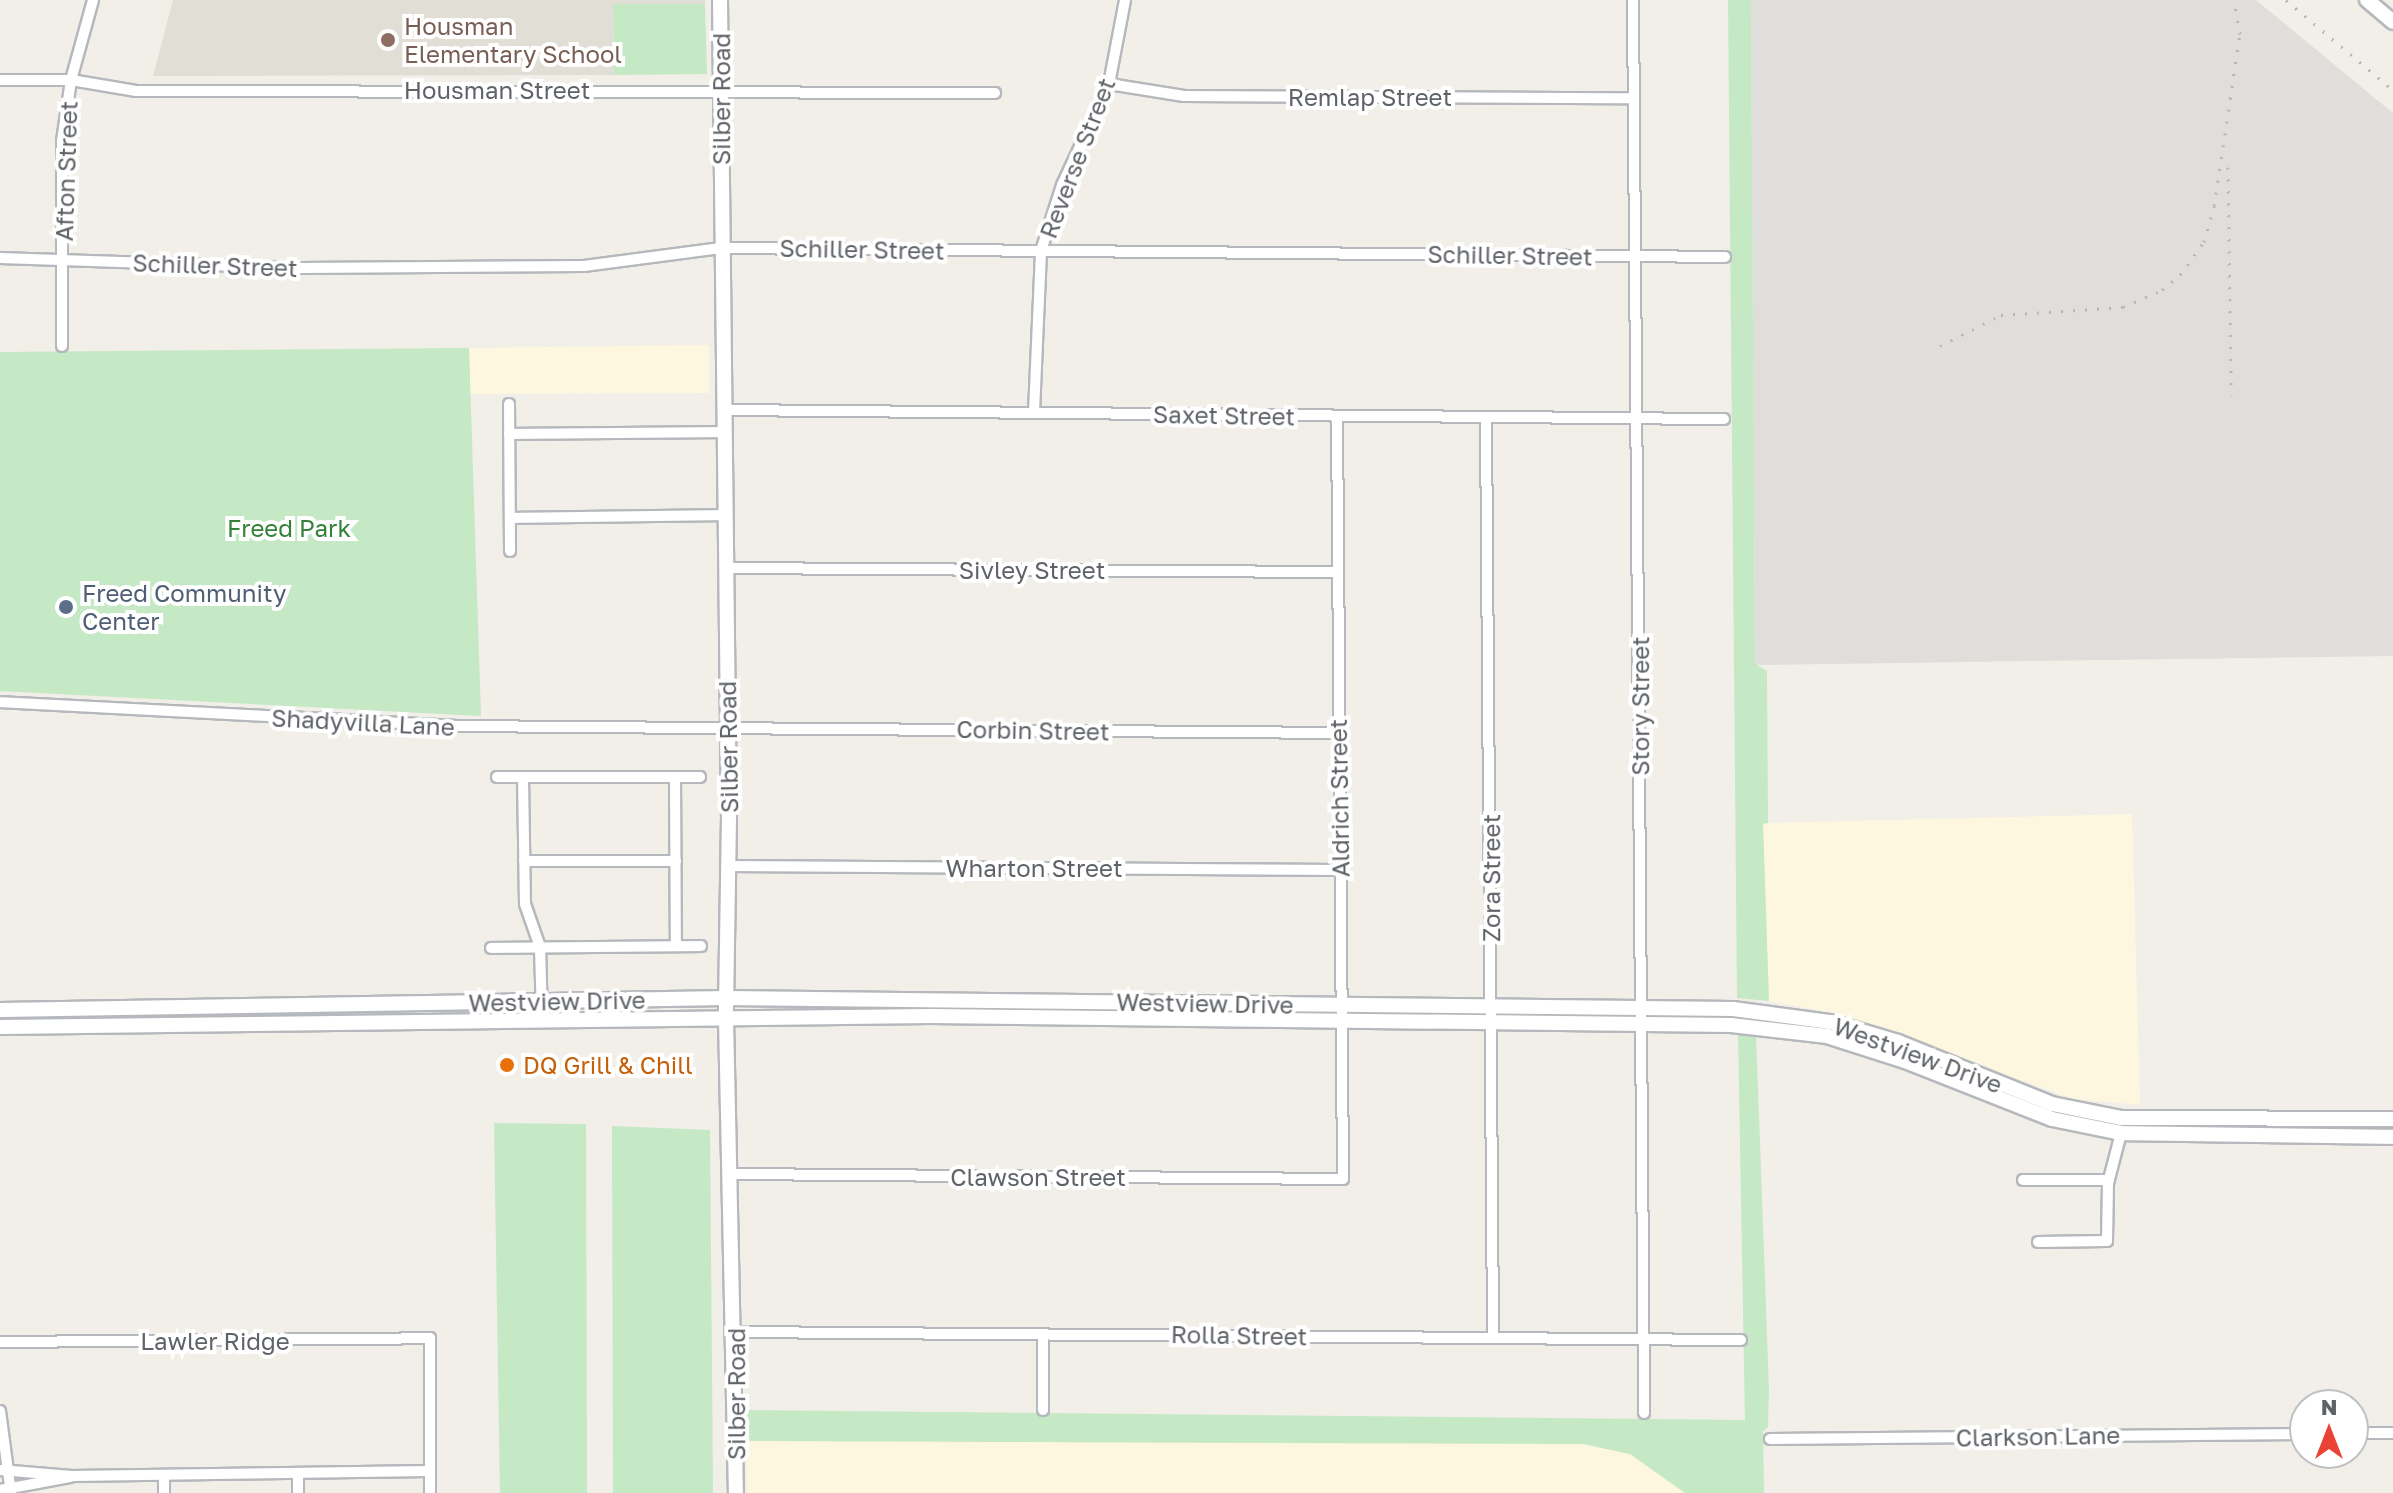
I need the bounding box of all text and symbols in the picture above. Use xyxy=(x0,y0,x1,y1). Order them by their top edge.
place label: Housman Elementary School xyxy=(404,12,622,68)
marker: Housman Elementary School xyxy=(379,31,397,49)
street label: Silber Road xyxy=(707,33,735,165)
street label: Reverse Street xyxy=(1033,74,1121,242)
street label: Housman Street xyxy=(404,76,590,104)
street label: Remlap Street xyxy=(1288,83,1452,111)
street label: Afton Street xyxy=(49,100,83,242)
street label: Schiller Street xyxy=(779,233,945,265)
street label: Schiller Street xyxy=(1427,239,1593,271)
street label: Schiller Street xyxy=(132,248,298,282)
street label: Saxet Street xyxy=(1153,399,1295,431)
park label: Freed Park xyxy=(227,514,351,542)
street label: Sivley Street xyxy=(959,556,1105,584)
place label: Freed Community Center xyxy=(82,579,286,635)
marker: Freed Community Center xyxy=(57,598,75,616)
street label: Story Street xyxy=(1626,636,1654,776)
street label: Silber Road xyxy=(712,681,744,813)
street label: Shadyvilla Lane xyxy=(271,703,455,741)
street label: Corbin Street xyxy=(956,714,1110,746)
street label: Aldrich Street xyxy=(1323,719,1355,877)
street label: Zora Street xyxy=(1477,814,1505,942)
street label: Wharton Street xyxy=(946,854,1122,882)
street label: Westview Drive xyxy=(468,985,646,1017)
street label: Westview Drive xyxy=(1116,987,1294,1019)
street label: Westview Drive xyxy=(1830,1011,2006,1099)
place label: DQ Grill & Chill xyxy=(523,1051,693,1079)
marker: DQ Grill & Chill xyxy=(498,1056,516,1074)
street label: Clawson Street xyxy=(950,1163,1126,1191)
street label: Rolla Street xyxy=(1171,1319,1307,1351)
street label: Lawler Ridge xyxy=(140,1327,290,1355)
street label: Silber Road xyxy=(722,1328,750,1460)
north arrow xyxy=(2289,1389,2369,1469)
text: N xyxy=(2321,1393,2337,1420)
street label: Clarkson Lane xyxy=(1956,1420,2120,1452)

